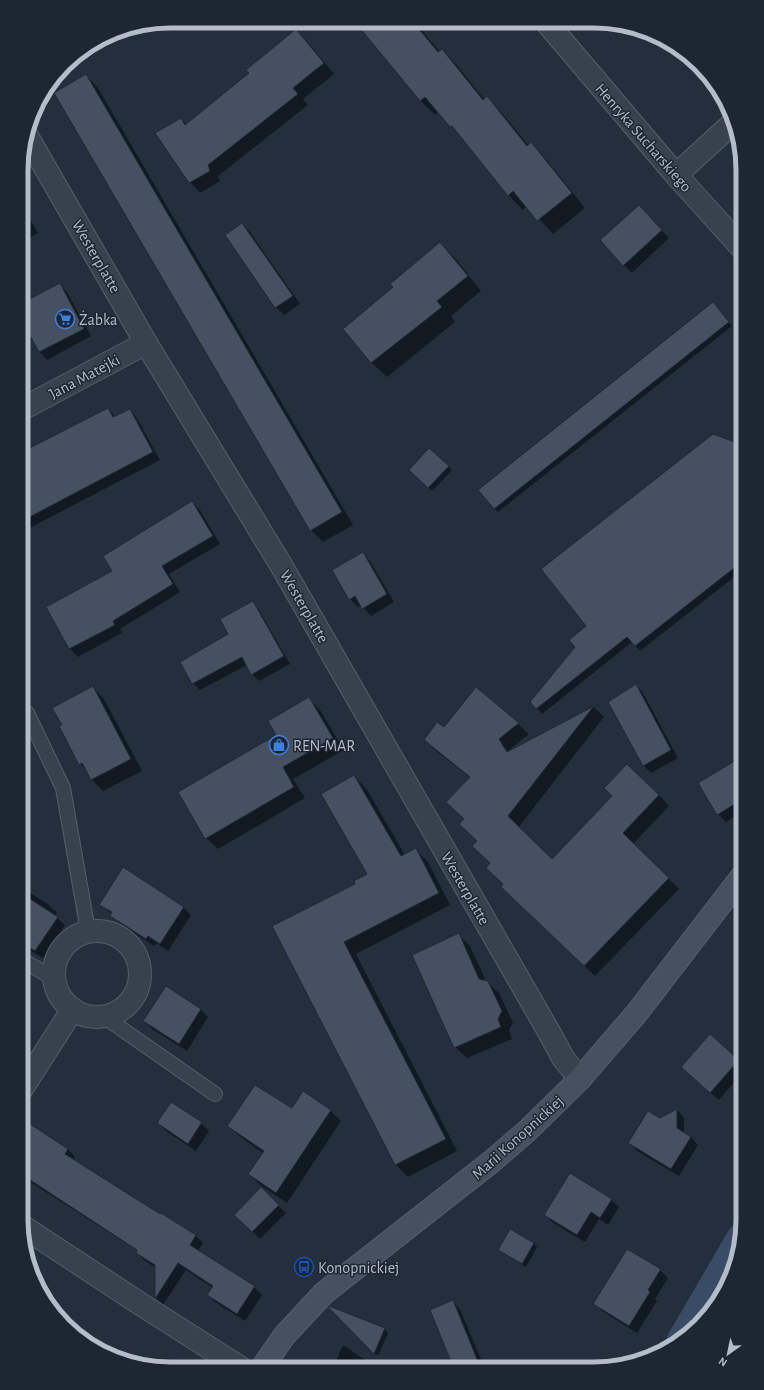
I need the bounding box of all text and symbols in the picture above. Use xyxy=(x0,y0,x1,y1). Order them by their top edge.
street label: Henryka Sucharskiego xyxy=(591,80,695,196)
street label: Westerplatte xyxy=(69,217,123,296)
supermarket icon: Żabka xyxy=(54,308,76,330)
place label: Żabka xyxy=(79,310,117,328)
street label: Jana Matejki xyxy=(46,352,123,403)
street label: Westerplatte xyxy=(277,567,331,646)
shop icon: REN-MAR xyxy=(268,734,290,756)
place label: REN-MAR xyxy=(293,738,355,754)
street label: Westerplatte xyxy=(438,849,492,928)
street label: Marii Konopnickiej xyxy=(469,1093,567,1183)
bus stop icon: Konopnickiej xyxy=(293,1256,315,1278)
place label: Konopnickiej xyxy=(318,1260,399,1277)
north arrow xyxy=(708,1334,748,1374)
text: N xyxy=(717,1355,729,1369)

